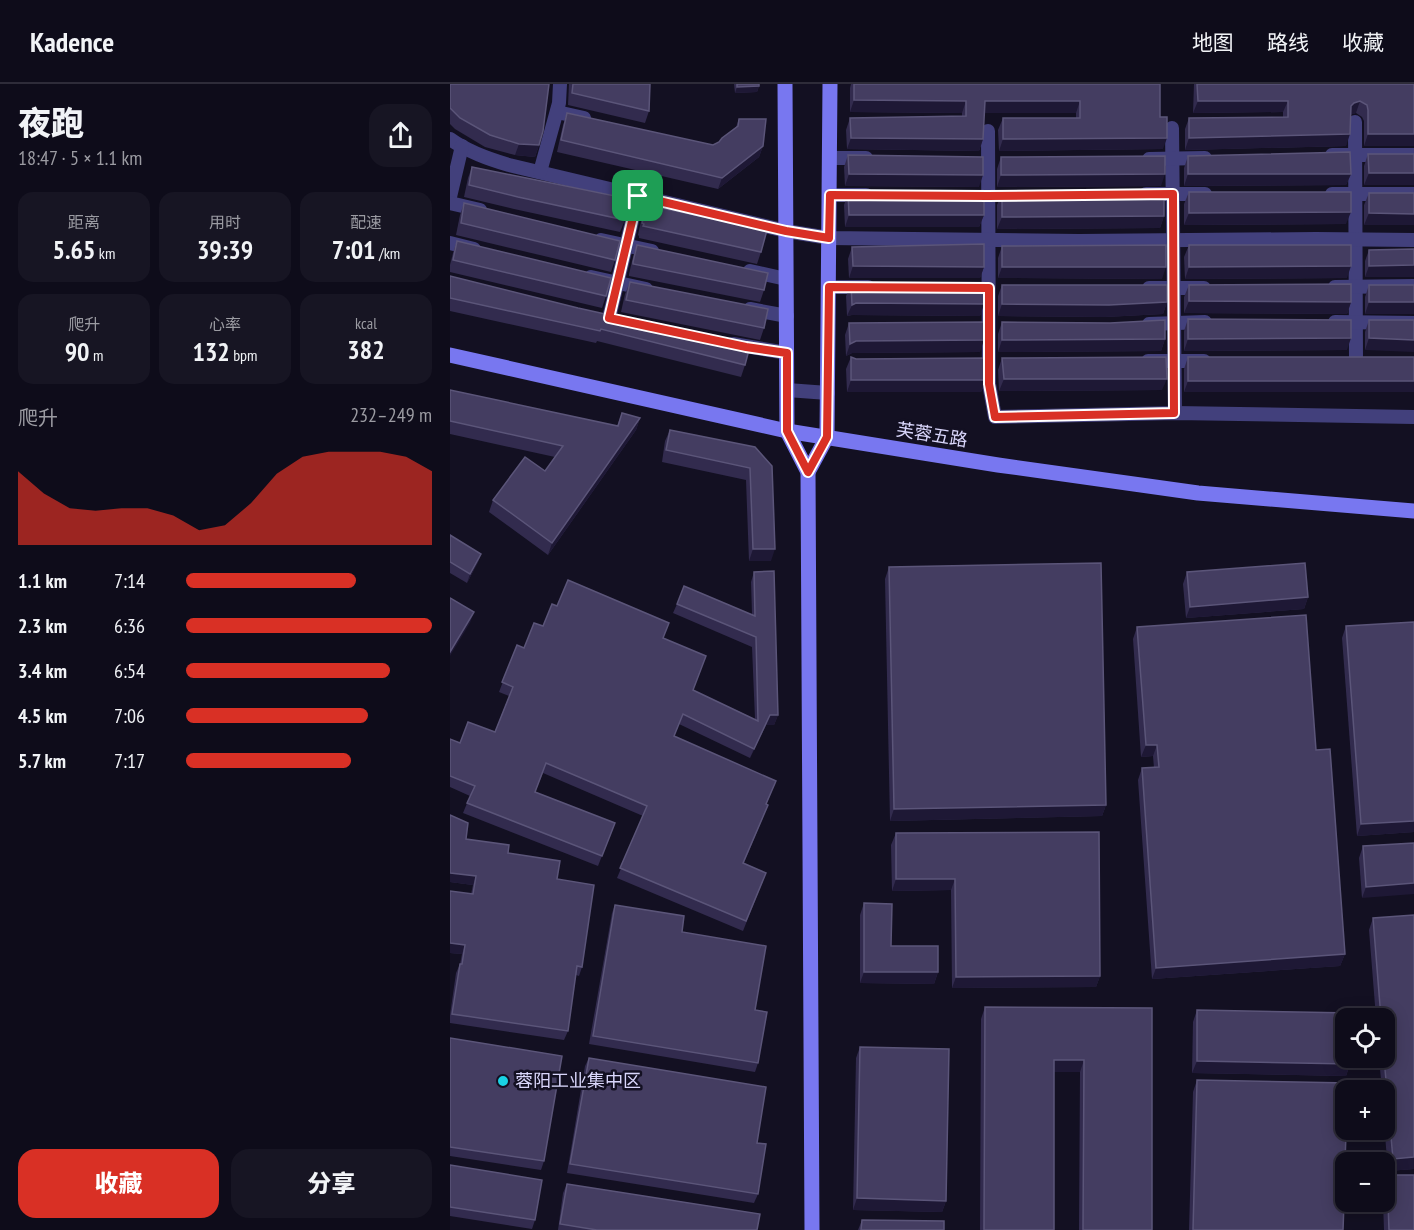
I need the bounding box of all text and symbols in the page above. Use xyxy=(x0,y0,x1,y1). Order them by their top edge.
text: Kadence xyxy=(30,23,114,60)
text: 地图 xyxy=(1192,29,1234,56)
text: 路线 xyxy=(1267,29,1309,56)
text: 收藏 xyxy=(1342,29,1384,56)
text: 夜跑 xyxy=(18,101,84,144)
button: share xyxy=(369,104,432,167)
text: 18:47 · 5 × 1.1 km xyxy=(18,145,142,171)
pin xyxy=(612,170,663,221)
icon: arrive xyxy=(621,179,654,212)
text: 距离 xyxy=(68,212,100,232)
text: 用时 xyxy=(209,212,241,232)
text: 配速 xyxy=(350,212,382,232)
text: 5.65 xyxy=(53,233,95,266)
text: 39:39 xyxy=(197,233,253,266)
text: 7:01 xyxy=(332,233,376,266)
text: km xyxy=(95,243,115,263)
text: /km xyxy=(376,243,400,263)
text: kcal xyxy=(355,313,377,333)
text: 爬升 xyxy=(68,314,100,334)
text: 心率 xyxy=(209,314,241,334)
text: 382 xyxy=(347,333,385,366)
text: 90 xyxy=(65,335,90,368)
text: 132 xyxy=(192,335,230,368)
text: m xyxy=(90,345,103,365)
text: bpm xyxy=(230,345,258,365)
text: 232–249 m xyxy=(350,402,432,428)
text: 爬升 xyxy=(18,405,58,431)
street label: 芙蓉五路 xyxy=(895,418,969,451)
text: 1.1 km xyxy=(18,568,67,594)
text: 7:14 xyxy=(114,568,145,594)
text: 2.3 km xyxy=(18,613,67,639)
text: 6:36 xyxy=(114,613,145,639)
text: 3.4 km xyxy=(18,658,67,684)
text: 6:54 xyxy=(114,658,145,684)
text: 4.5 km xyxy=(18,703,67,729)
text: 7:06 xyxy=(114,703,145,729)
text: 5.7 km xyxy=(18,748,66,774)
text: 7:17 xyxy=(114,748,145,774)
map controls xyxy=(1335,1008,1395,1212)
button: locate xyxy=(1335,1008,1395,1068)
place label: 蓉阳工业集中区 xyxy=(515,1069,641,1092)
marker: 蓉阳工业集中区 xyxy=(496,1074,510,1088)
button: + xyxy=(1335,1080,1395,1140)
button: 收藏 xyxy=(18,1149,219,1218)
button: 分享 xyxy=(231,1149,432,1218)
button: − xyxy=(1335,1152,1395,1212)

